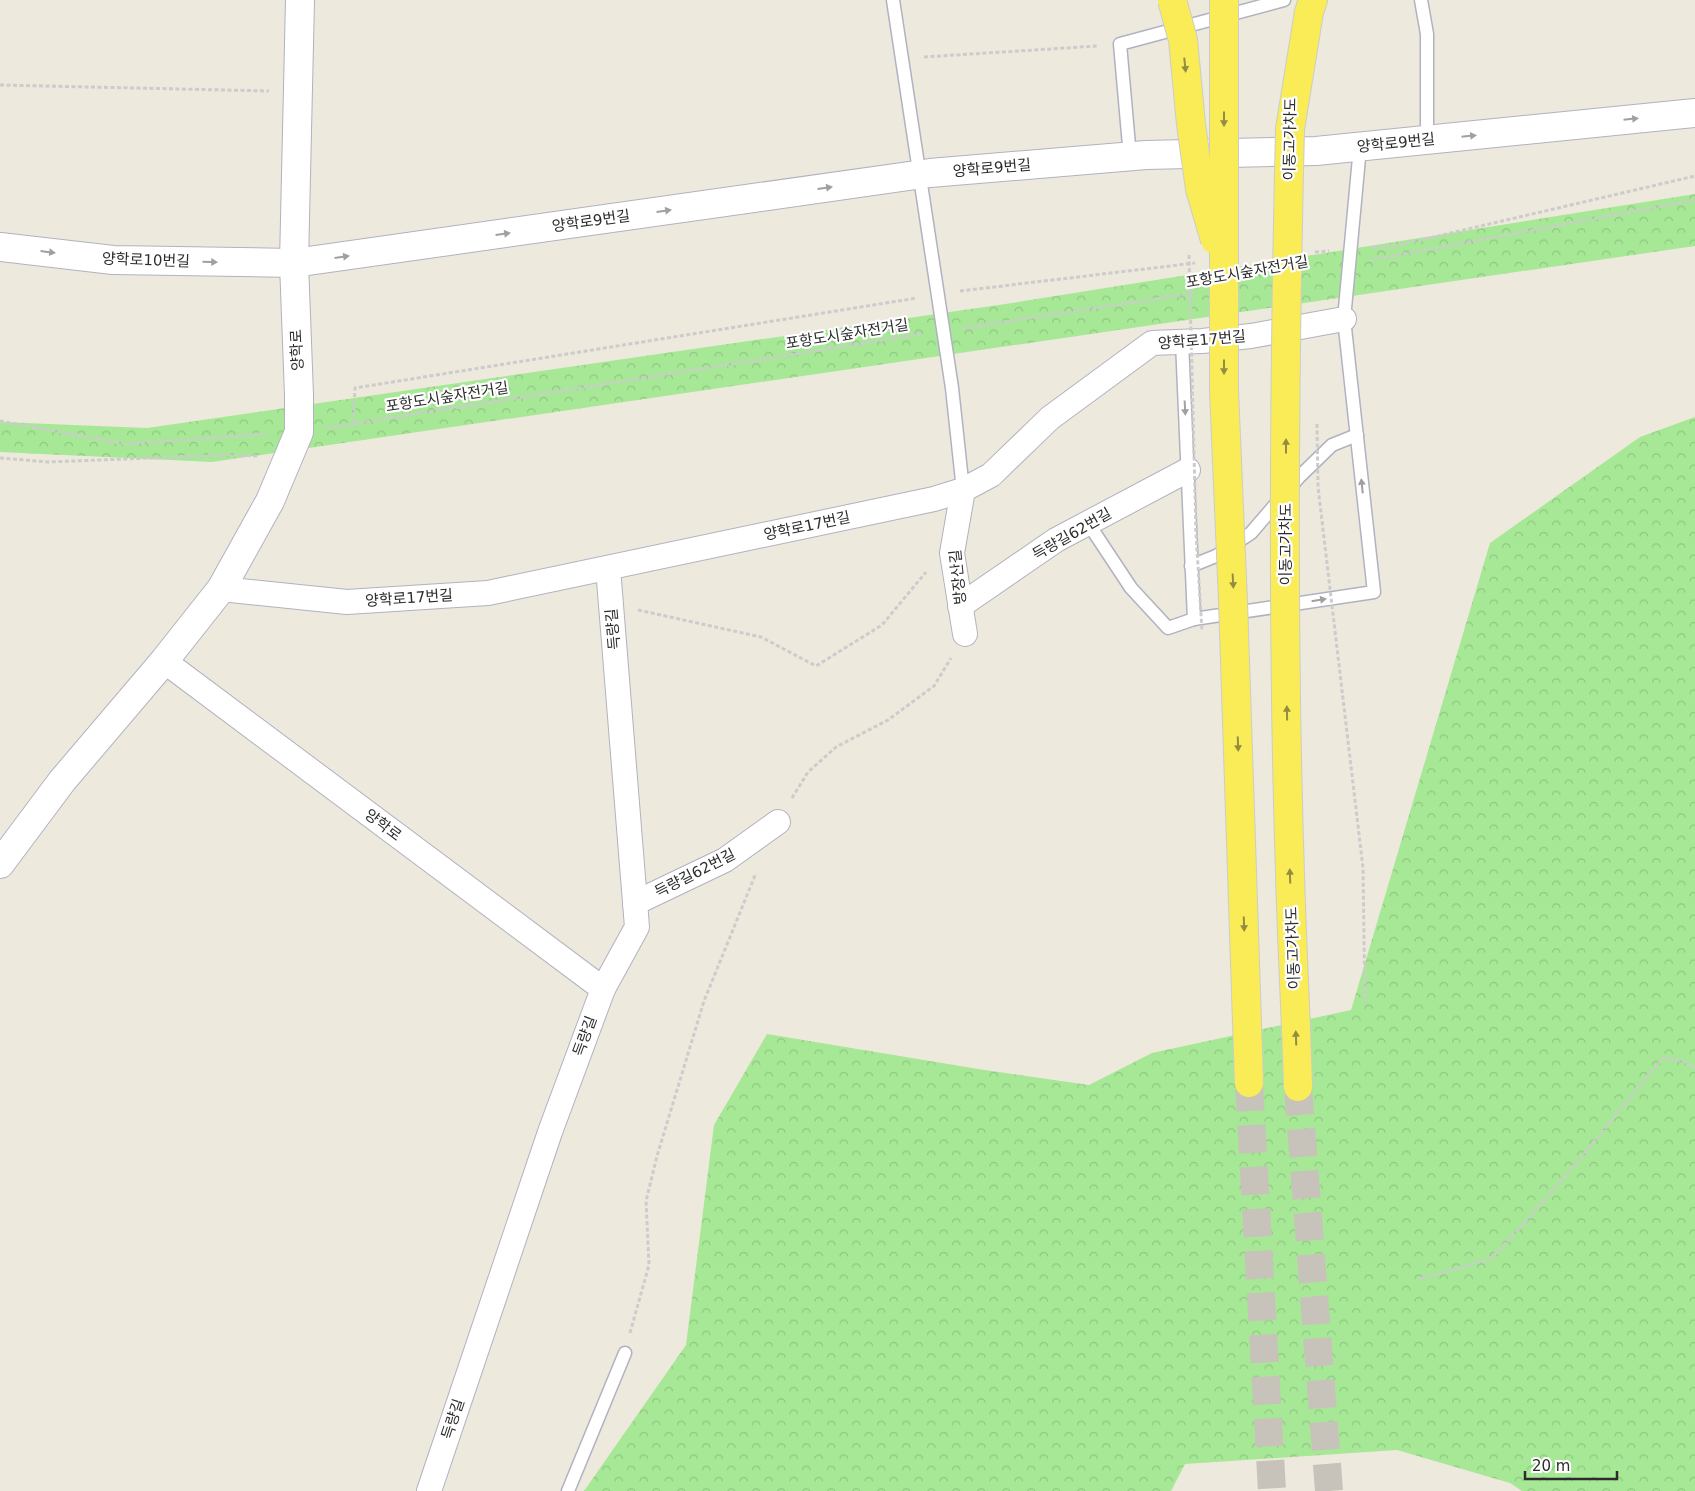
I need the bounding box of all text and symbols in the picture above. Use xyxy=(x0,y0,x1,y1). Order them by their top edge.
one-way arrow xyxy=(1181,57,1189,73)
street label: 이동고가차도 xyxy=(1280,97,1300,181)
one-way arrow xyxy=(1220,111,1228,127)
one-way arrow xyxy=(1623,115,1639,123)
street label: 양학로9번길 xyxy=(1356,130,1436,156)
one-way arrow xyxy=(1461,132,1477,140)
street label: 양학로9번길 xyxy=(952,156,1032,180)
one-way arrow xyxy=(817,184,833,192)
street label: 양학로9번길 xyxy=(551,207,631,235)
one-way arrow xyxy=(656,207,672,215)
one-way arrow xyxy=(495,230,511,238)
one-way arrow xyxy=(41,248,57,256)
street label: 양학로10번길 xyxy=(102,249,190,271)
one-way arrow xyxy=(334,252,350,260)
street label: 포항도시숲자전거길 xyxy=(1184,252,1310,292)
one-way arrow xyxy=(203,258,219,266)
street label: 포항도시숲자전거길 xyxy=(784,315,910,353)
street label: 양학로17번길 xyxy=(1157,327,1247,353)
street label: 양학로 xyxy=(287,329,307,371)
one-way arrow xyxy=(1220,359,1228,375)
street label: 포항도시숲자전거길 xyxy=(384,378,510,416)
one-way arrow xyxy=(1181,400,1189,416)
one-way arrow xyxy=(1282,438,1290,454)
one-way arrow xyxy=(1358,478,1366,494)
street label: 이동고가차도 xyxy=(1277,503,1295,585)
street label: 득량길62번길 xyxy=(1029,504,1115,564)
street label: 양학로17번길 xyxy=(762,508,852,544)
street label: 방장산길 xyxy=(946,549,970,605)
one-way arrow xyxy=(1229,574,1237,590)
street label: 양학로17번길 xyxy=(364,586,454,610)
one-way arrow xyxy=(1311,596,1327,604)
street label: 득량길 xyxy=(602,608,624,650)
one-way arrow xyxy=(1283,705,1291,721)
one-way arrow xyxy=(1234,736,1242,752)
street label: 양학로 xyxy=(361,805,405,845)
street label: 득량길62번길 xyxy=(652,845,738,901)
one-way arrow xyxy=(1286,868,1294,884)
street label: 이동고가차도 xyxy=(1283,906,1303,990)
one-way arrow xyxy=(1240,916,1248,932)
street label: 득량길 xyxy=(569,1013,601,1059)
one-way arrow xyxy=(1292,1030,1300,1046)
street label: 득량길 xyxy=(438,1397,468,1441)
scale bar xyxy=(1525,1448,1618,1480)
text: 20 m xyxy=(1532,1457,1570,1475)

